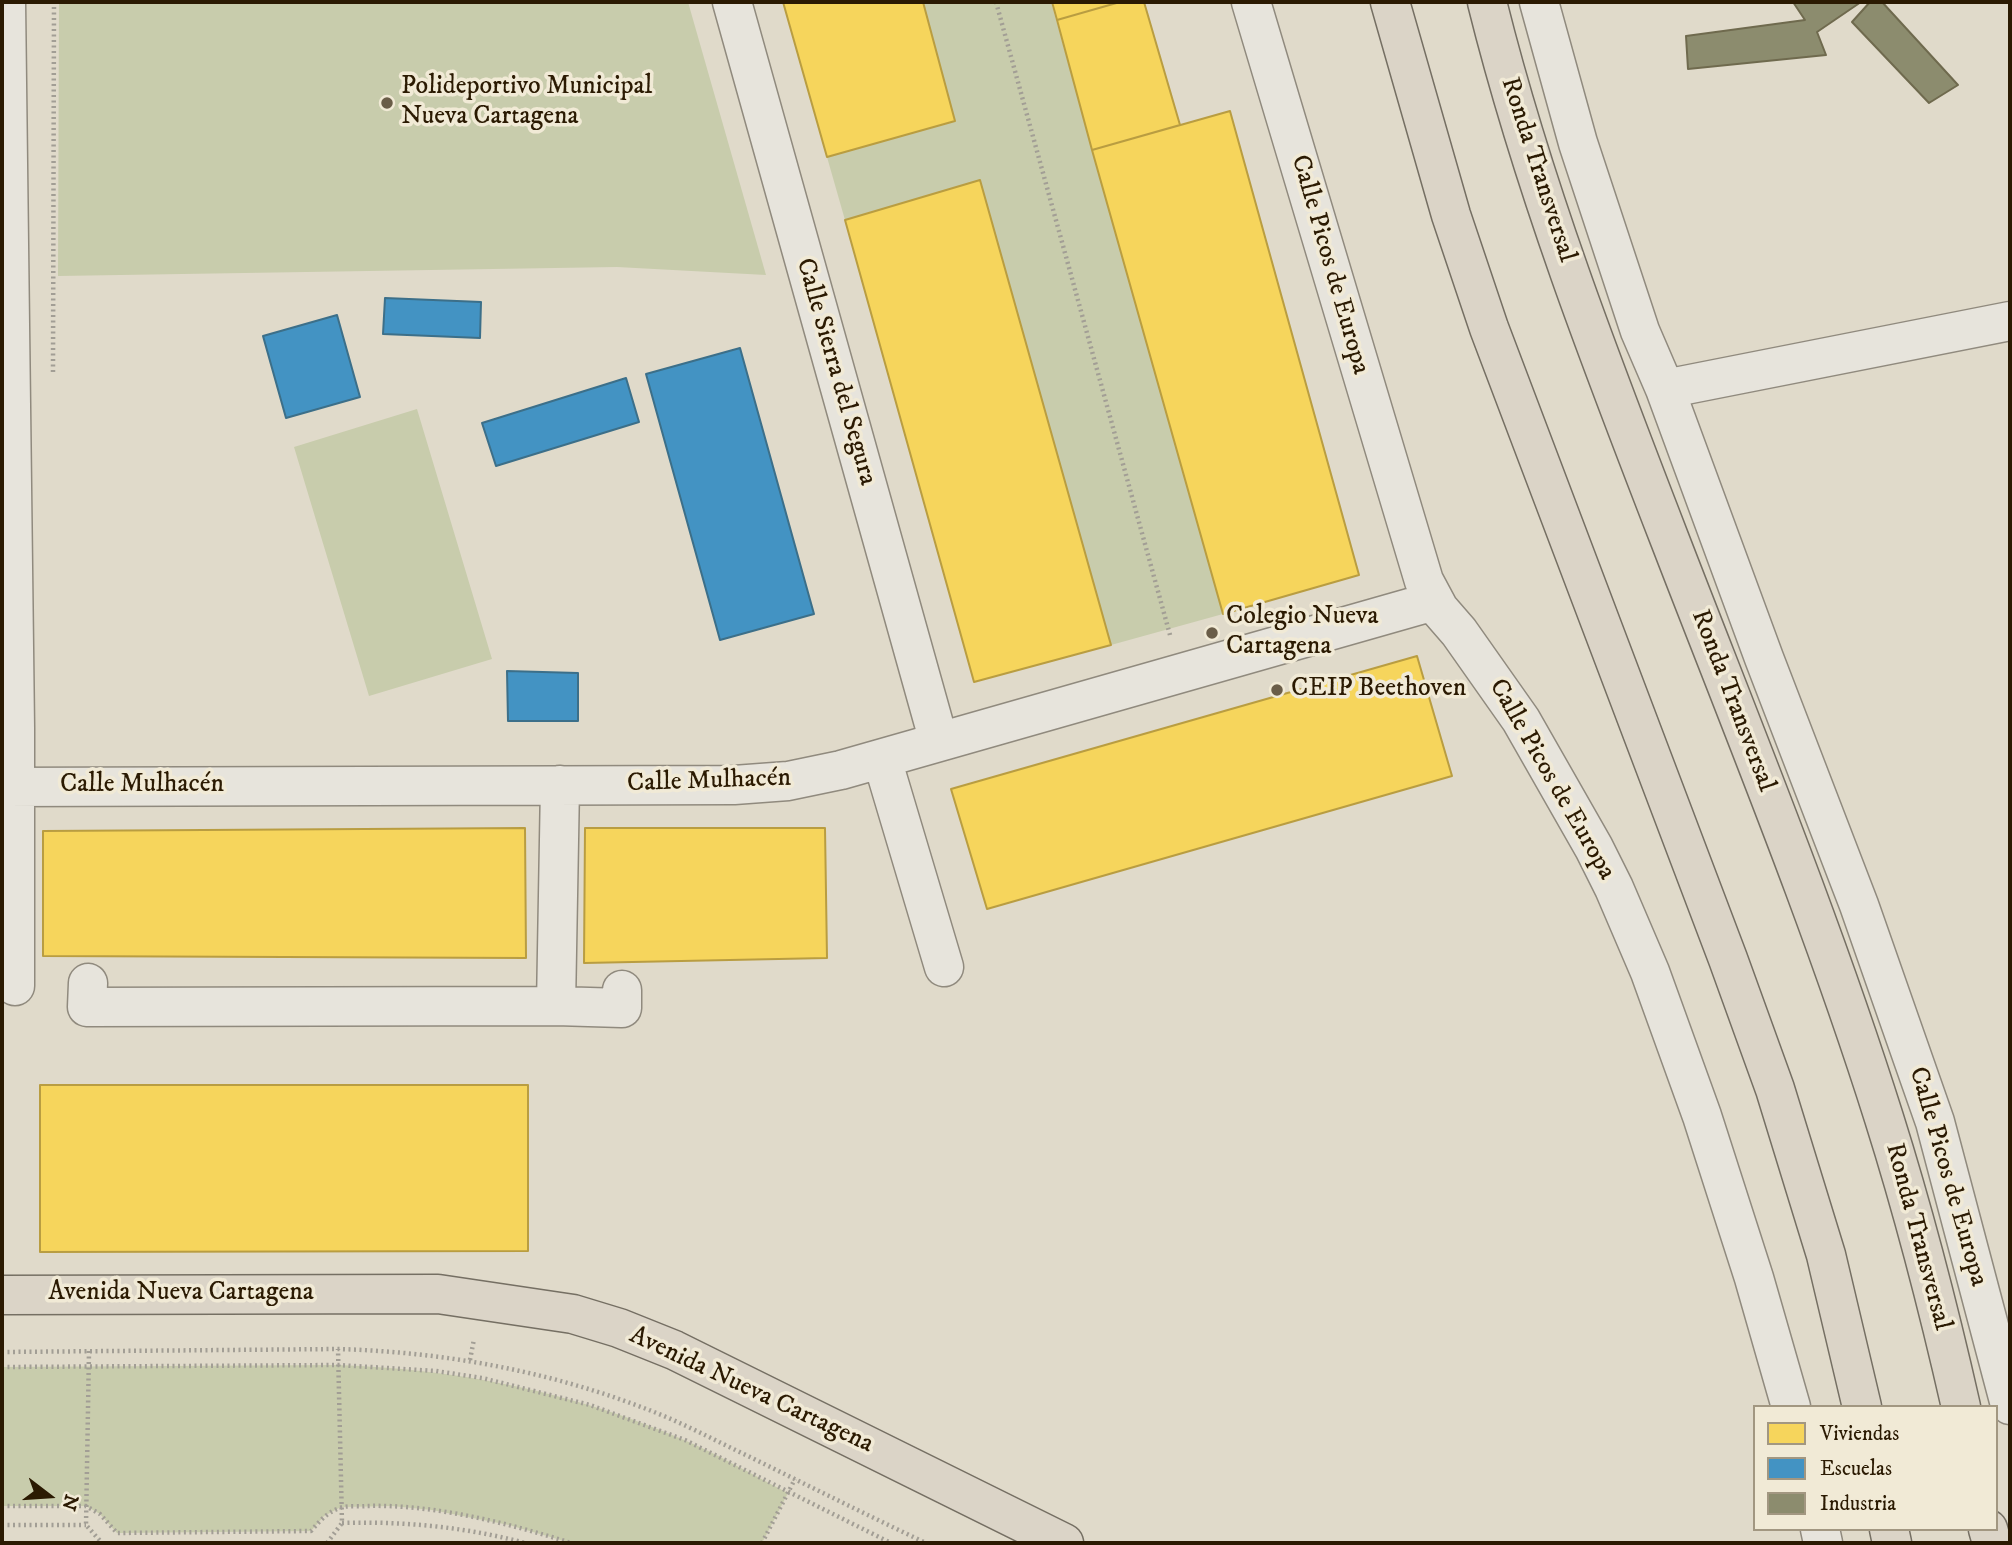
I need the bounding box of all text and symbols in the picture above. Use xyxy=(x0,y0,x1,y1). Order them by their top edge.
place label: Polideportivo Municipal Nueva Cartagena xyxy=(401,72,652,134)
street label: Ronda Transversal xyxy=(1492,74,1582,266)
marker: Polideportivo Municipal Nueva Cartagena xyxy=(379,95,395,111)
street label: Calle Picos de Europa xyxy=(1283,152,1375,378)
street label: Calle Sierra del Segura xyxy=(788,255,882,489)
place label: Colegio Nueva Cartagena xyxy=(1226,602,1378,664)
street label: Ronda Transversal xyxy=(1683,606,1781,796)
marker: Colegio Nueva Cartagena xyxy=(1204,625,1220,641)
place label: CEIP Beethoven xyxy=(1291,674,1466,706)
street label: Calle Picos de Europa xyxy=(1481,674,1621,886)
marker: CEIP Beethoven xyxy=(1269,682,1285,698)
street label: Calle Mulhacén xyxy=(626,764,792,800)
street label: Calle Mulhacén xyxy=(60,770,224,802)
street label: Calle Picos de Europa xyxy=(1901,1064,1993,1290)
street label: Ronda Transversal xyxy=(1877,1140,1957,1334)
street label: Avenida Nueva Cartagena xyxy=(48,1278,314,1310)
street label: Avenida Nueva Cartagena xyxy=(624,1321,878,1461)
legend xyxy=(1753,1405,1998,1531)
text: Viviendas xyxy=(1820,1421,1899,1447)
text: Escuelas xyxy=(1820,1456,1892,1482)
north arrow xyxy=(14,1461,84,1531)
text: N xyxy=(56,1491,83,1513)
text: Industria xyxy=(1820,1491,1896,1517)

